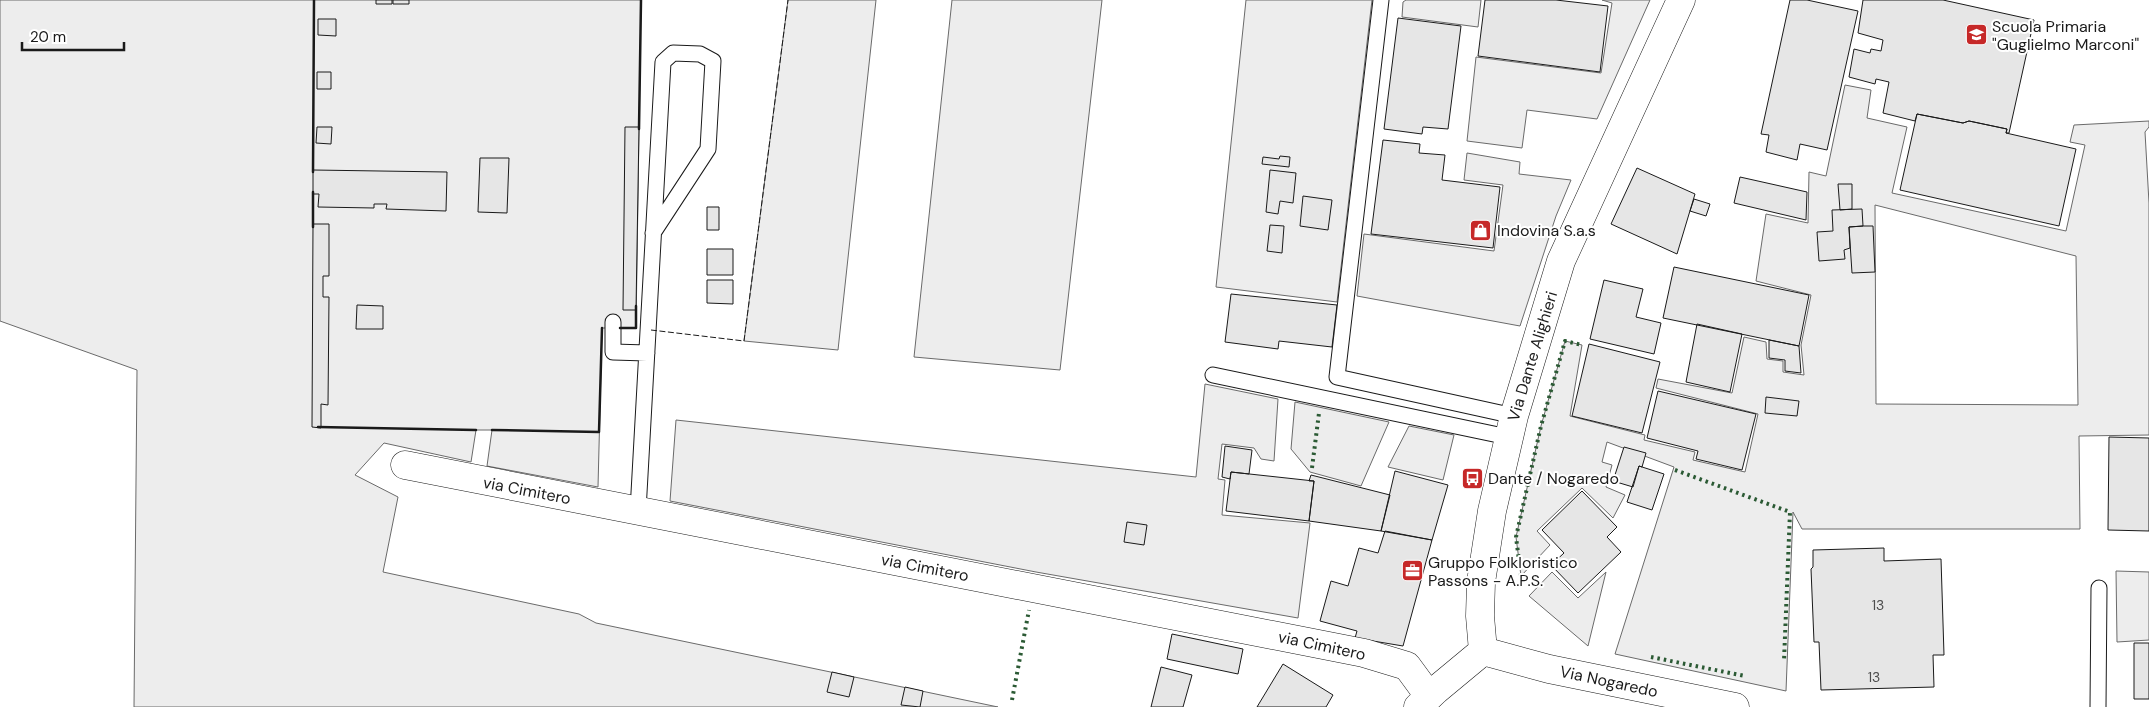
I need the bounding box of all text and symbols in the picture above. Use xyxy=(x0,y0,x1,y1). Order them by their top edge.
place label: Scuola Primaria "Guglielmo Marconi" xyxy=(1992,16,2139,55)
scale bar xyxy=(22,20,125,52)
school or university icon: Scuola Primaria "Guglielmo Marconi" xyxy=(1964,23,1988,47)
text: 20 m xyxy=(30,27,66,47)
shop icon: Indovina S.a.s xyxy=(1469,218,1493,242)
place label: Indovina S.a.s xyxy=(1497,220,1596,241)
street label: Via Dante Alighieri xyxy=(1503,289,1562,424)
bus stop icon: Dante / Nogaredo xyxy=(1460,466,1484,490)
place label: Dante / Nogaredo xyxy=(1488,468,1619,489)
street label: via Cimitero xyxy=(481,472,573,509)
street label: via Cimitero xyxy=(879,549,971,586)
place label: Gruppo Folkloristico Passons - A.P.S. xyxy=(1428,552,1578,591)
office icon: Gruppo Folkloristico Passons - A.P.S. xyxy=(1400,559,1424,583)
house number: 13 xyxy=(1872,596,1884,614)
street label: via Cimitero xyxy=(1276,626,1368,665)
street label: Via Nogaredo xyxy=(1558,661,1660,702)
house number: 13 xyxy=(1868,668,1880,686)

